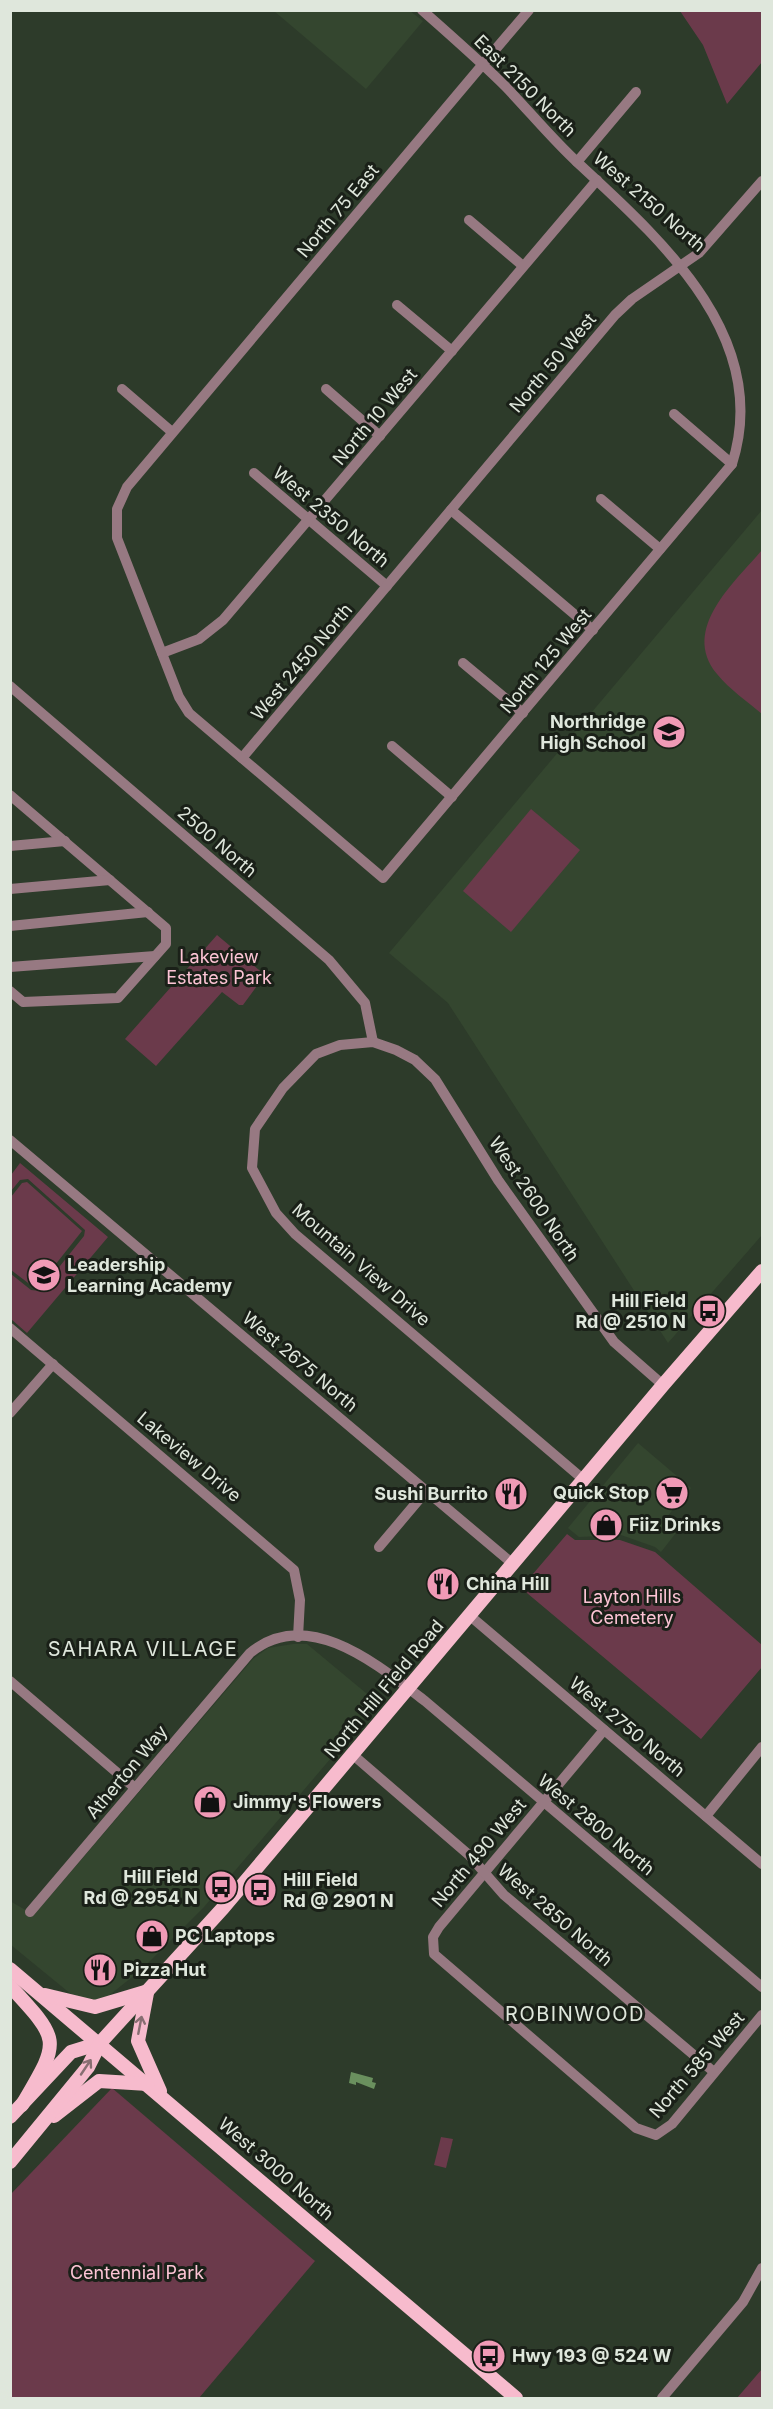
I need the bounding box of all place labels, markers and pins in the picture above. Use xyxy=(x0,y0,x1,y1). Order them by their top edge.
place label: Northridge High School xyxy=(540,711,646,753)
school or university icon: Northridge High School xyxy=(651,714,687,750)
place label: Leadership Learning Academy xyxy=(67,1254,232,1296)
school or university icon: Leadership Learning Academy xyxy=(26,1257,62,1293)
place label: Hill Field Rd @ 2510 N xyxy=(576,1290,686,1332)
bus stop icon: Hill Field Rd @ 2510 N xyxy=(691,1293,727,1329)
supermarket icon: Quick Stop xyxy=(654,1475,690,1511)
restaurant icon: Sushi Burrito xyxy=(493,1476,529,1512)
place label: Quick Stop xyxy=(553,1482,649,1503)
place label: Sushi Burrito xyxy=(374,1483,488,1504)
shop icon: Fiiz Drinks xyxy=(588,1507,624,1543)
place label: Fiiz Drinks xyxy=(629,1514,721,1535)
restaurant icon: China Hill xyxy=(425,1566,461,1602)
place label: China Hill xyxy=(466,1573,549,1594)
shop icon: Jimmy's Flowers xyxy=(192,1784,228,1820)
place label: Jimmy's Flowers xyxy=(233,1791,382,1812)
place label: Hill Field Rd @ 2954 N xyxy=(84,1866,198,1908)
bus stop icon: Hill Field Rd @ 2954 N xyxy=(203,1869,239,1905)
place label: Hill Field Rd @ 2901 N xyxy=(283,1869,394,1911)
bus stop icon: Hill Field Rd @ 2901 N xyxy=(242,1872,278,1908)
shop icon: PC Laptops xyxy=(134,1918,170,1954)
place label: PC Laptops xyxy=(175,1925,275,1946)
restaurant icon: Pizza Hut xyxy=(82,1952,118,1988)
place label: Pizza Hut xyxy=(123,1959,207,1980)
bus stop icon: Hwy 193 @ 524 W xyxy=(471,2338,507,2374)
place label: Hwy 193 @ 524 W xyxy=(512,2345,672,2366)

